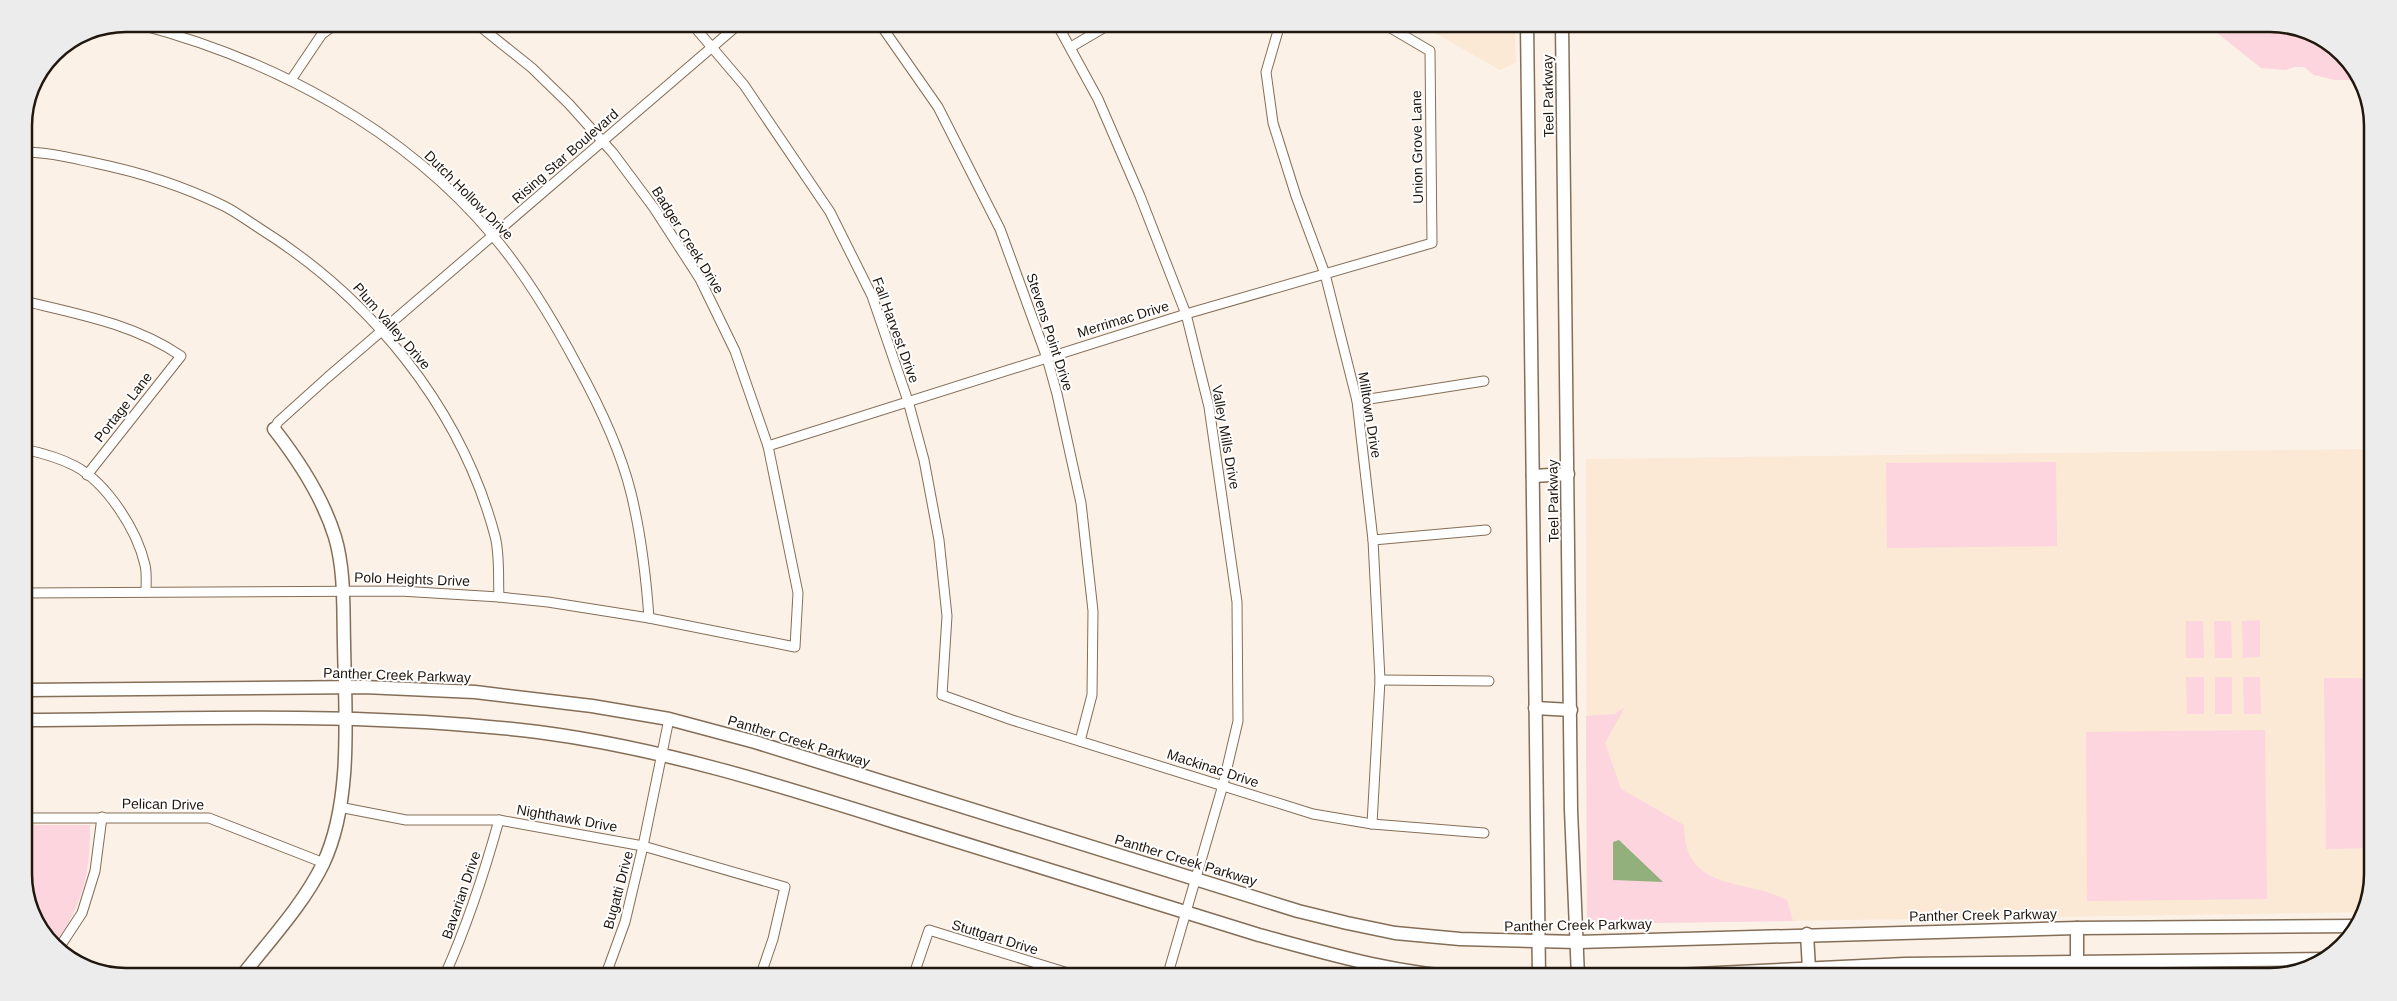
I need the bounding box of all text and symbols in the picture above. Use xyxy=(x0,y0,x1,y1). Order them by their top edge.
street label: Teel Parkway xyxy=(1539,54,1557,138)
street label: Union Grove Lane xyxy=(1408,90,1426,204)
street label: Rising Star Boulevard xyxy=(509,106,621,206)
street label: Dutch Hollow Drive xyxy=(421,147,517,243)
street label: Badger Creek Drive xyxy=(649,184,727,297)
street label: Stevens Point Drive xyxy=(1023,271,1077,393)
street label: Fall Harvest Drive xyxy=(869,275,923,385)
street label: Plum Valley Drive xyxy=(350,279,434,373)
street label: Merrimac Drive xyxy=(1075,297,1171,341)
street label: Portage Lane xyxy=(91,369,155,445)
street label: Milltown Drive xyxy=(1355,371,1385,459)
street label: Valley Mills Drive xyxy=(1209,384,1243,491)
street label: Teel Parkway xyxy=(1544,459,1562,543)
street label: Polo Heights Drive xyxy=(354,569,470,589)
street label: Panther Creek Parkway xyxy=(323,664,471,686)
street label: Panther Creek Parkway xyxy=(726,712,872,770)
street label: Mackinac Drive xyxy=(1165,746,1261,790)
street label: Pelican Drive xyxy=(122,795,205,813)
street label: Nighthawk Drive xyxy=(515,801,619,835)
street label: Panther Creek Parkway xyxy=(1113,831,1259,889)
street label: Bavarian Drive xyxy=(438,849,484,941)
street label: Bugatti Drive xyxy=(600,849,636,931)
street label: Panther Creek Parkway xyxy=(1909,906,2057,924)
street label: Stuttgart Drive xyxy=(950,916,1040,958)
street label: Panther Creek Parkway xyxy=(1504,916,1652,934)

